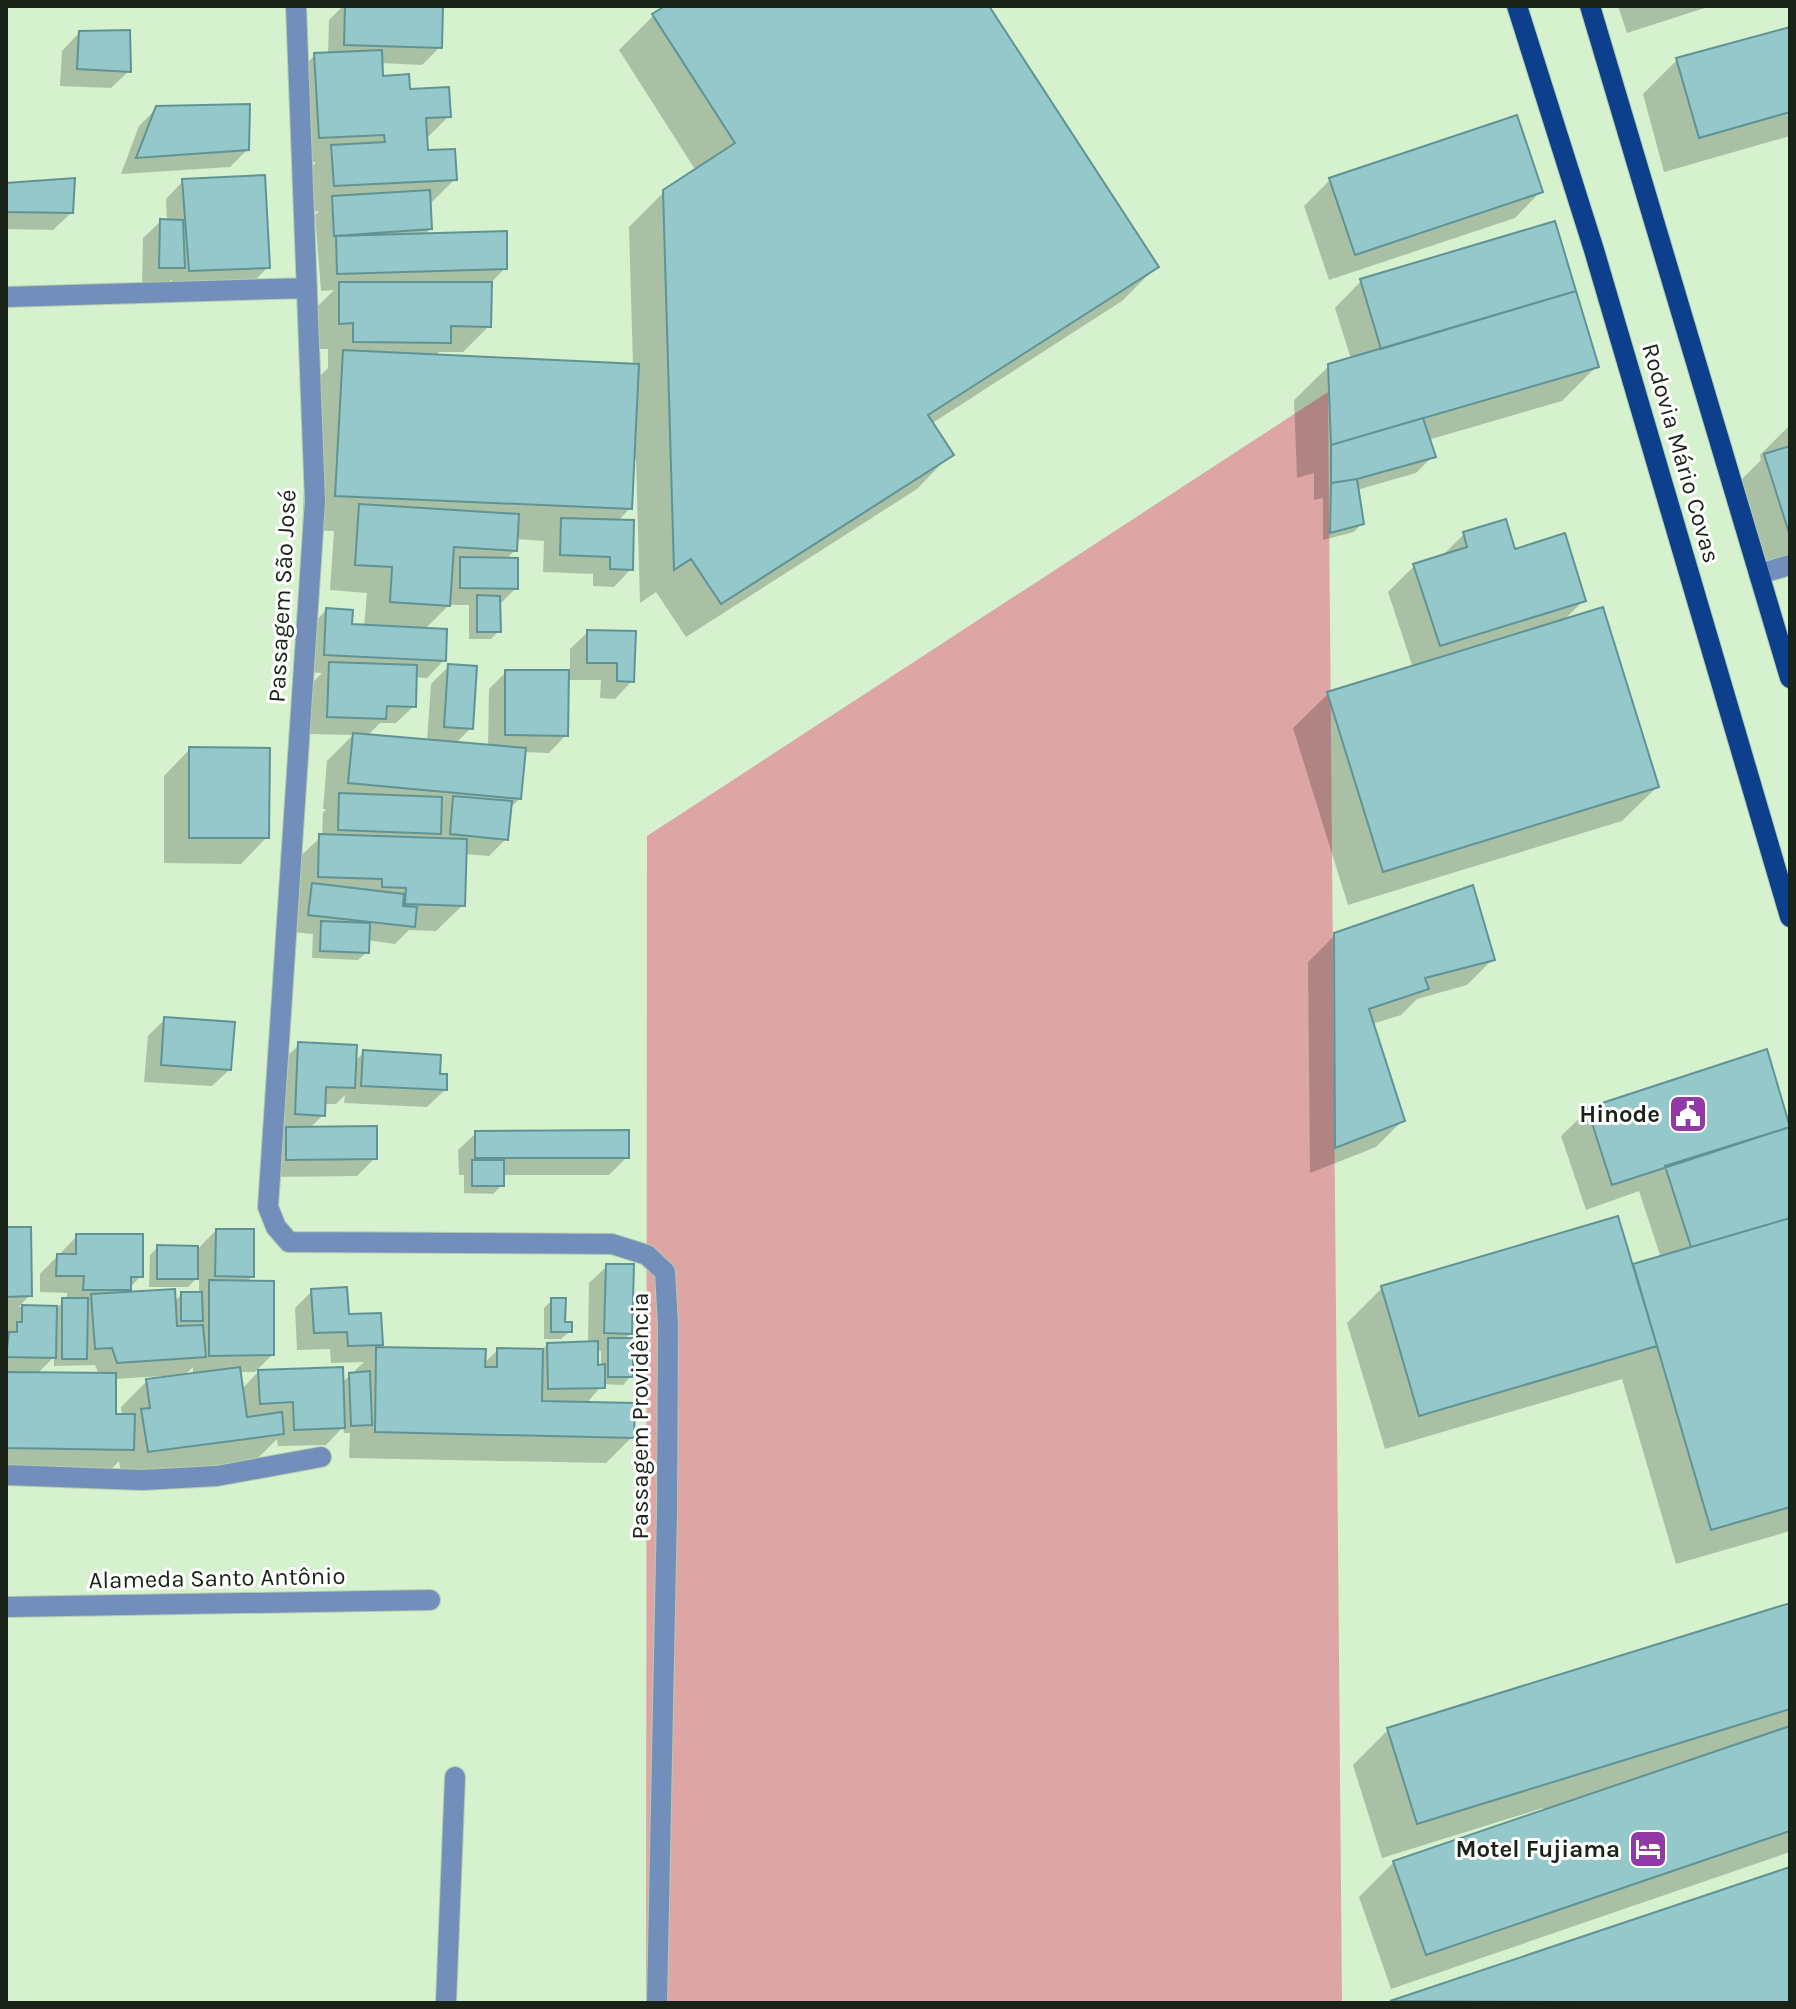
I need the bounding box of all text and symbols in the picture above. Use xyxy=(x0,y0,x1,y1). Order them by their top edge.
street label: Rodovia Mário Covas xyxy=(1636,340,1726,566)
street label: Passagem São José xyxy=(262,489,302,703)
public building icon: Hinode xyxy=(1667,1093,1709,1135)
place label: Hinode xyxy=(1579,1100,1660,1128)
street label: Passagem Providência xyxy=(626,1292,654,1540)
street label: Alameda Santo Antônio xyxy=(88,1562,346,1594)
hotel icon: Motel Fujiama xyxy=(1627,1828,1669,1870)
place label: Motel Fujiama xyxy=(1456,1835,1620,1863)

